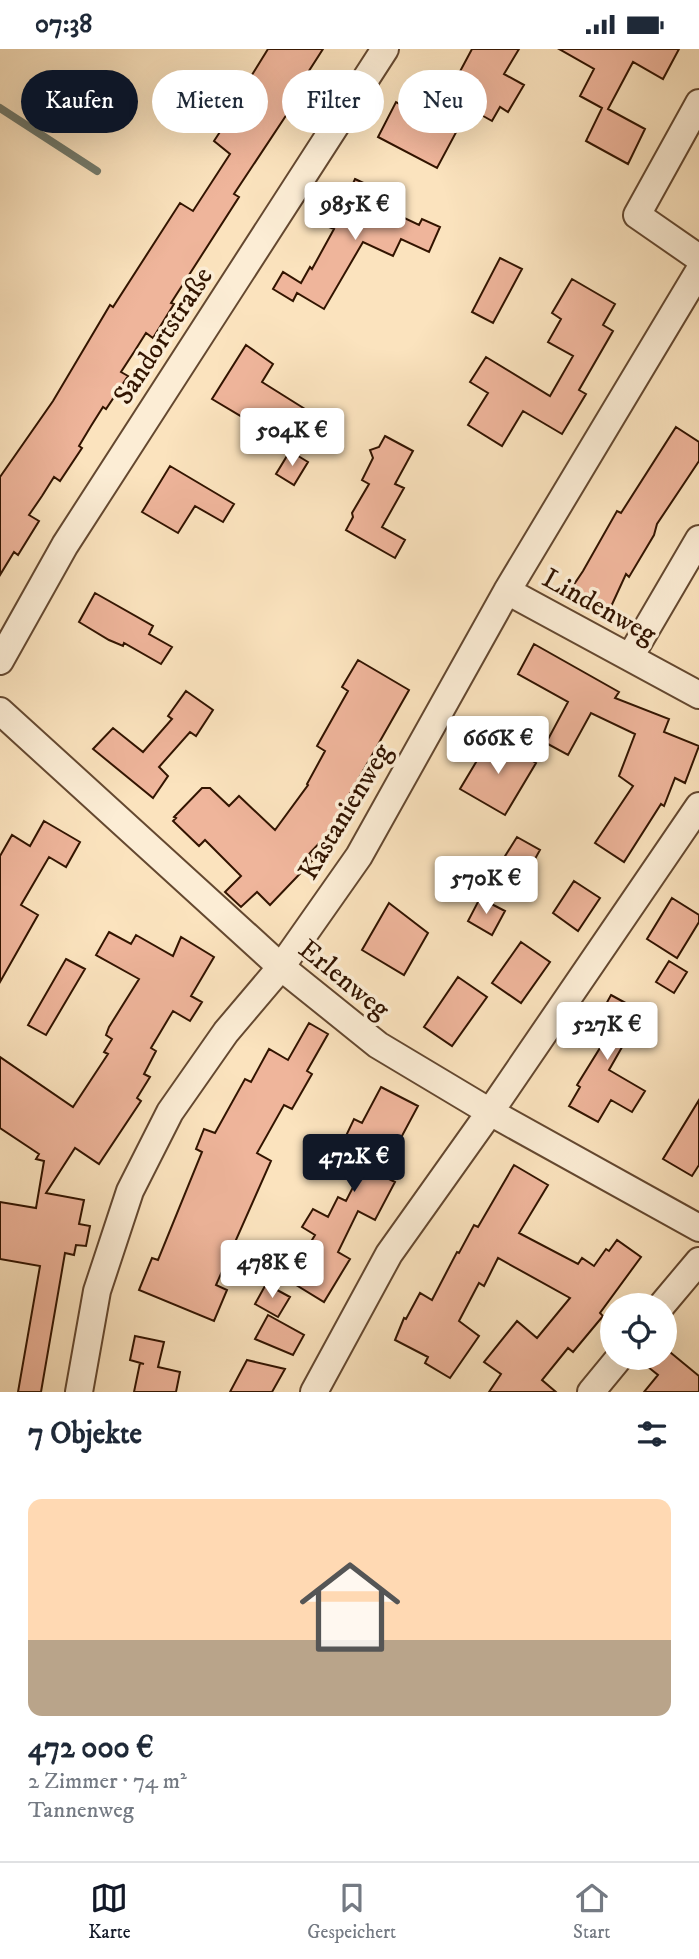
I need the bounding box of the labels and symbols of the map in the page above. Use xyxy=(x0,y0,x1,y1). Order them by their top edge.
pin: 985K € xyxy=(298,183,412,242)
street label: Sandortstraße xyxy=(106,260,221,411)
pin: 504K € xyxy=(235,409,349,468)
street label: Lindenweg xyxy=(536,561,663,652)
pin: 666K € xyxy=(441,717,555,776)
street label: Kastanienweg xyxy=(291,737,400,886)
pin: 570K € xyxy=(429,857,543,916)
street label: Erlenweg xyxy=(291,932,397,1027)
pin: 527K € xyxy=(550,1003,664,1062)
pin: 472K € xyxy=(297,1135,411,1194)
pin: 478K € xyxy=(215,1241,329,1300)

